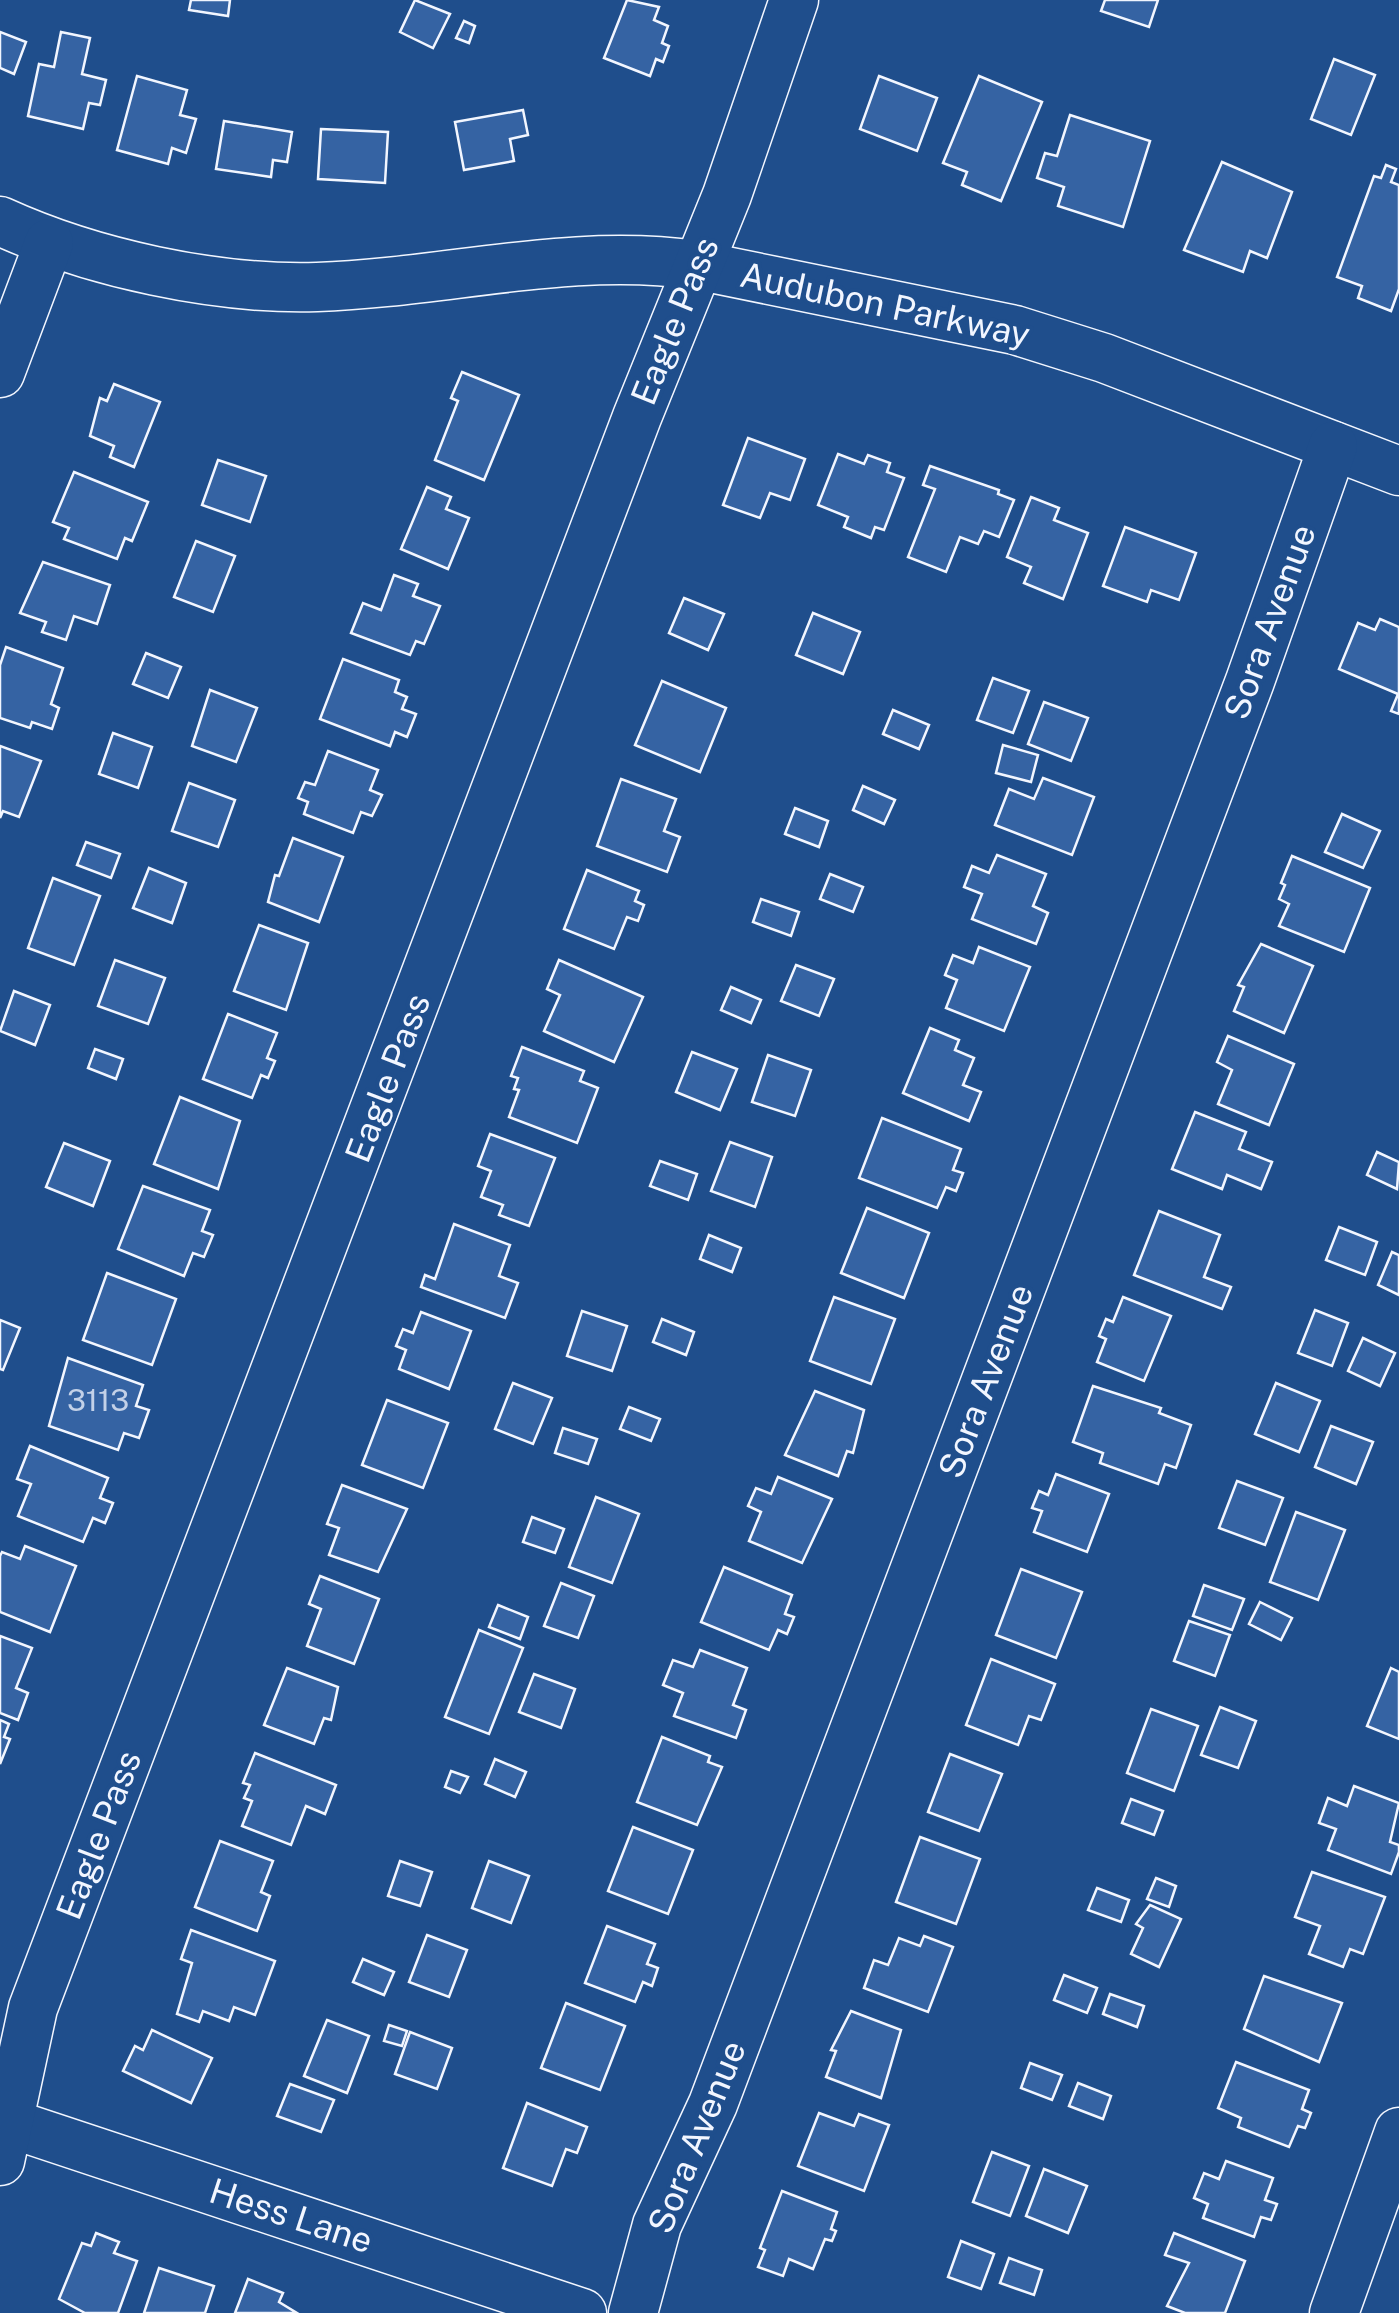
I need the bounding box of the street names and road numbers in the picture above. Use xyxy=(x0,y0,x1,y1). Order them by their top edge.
street label: Eagle Pass xyxy=(622,231,727,411)
street label: Audubon Parkway xyxy=(736,254,1034,355)
street label: Sora Avenue xyxy=(1215,519,1324,725)
street label: Eagle Pass xyxy=(337,988,438,1168)
street label: Sora Avenue xyxy=(930,1278,1041,1484)
street label: Eagle Pass xyxy=(48,1745,149,1925)
street label: Sora Avenue xyxy=(639,2034,754,2239)
street label: Hess Lane xyxy=(204,2170,378,2261)

